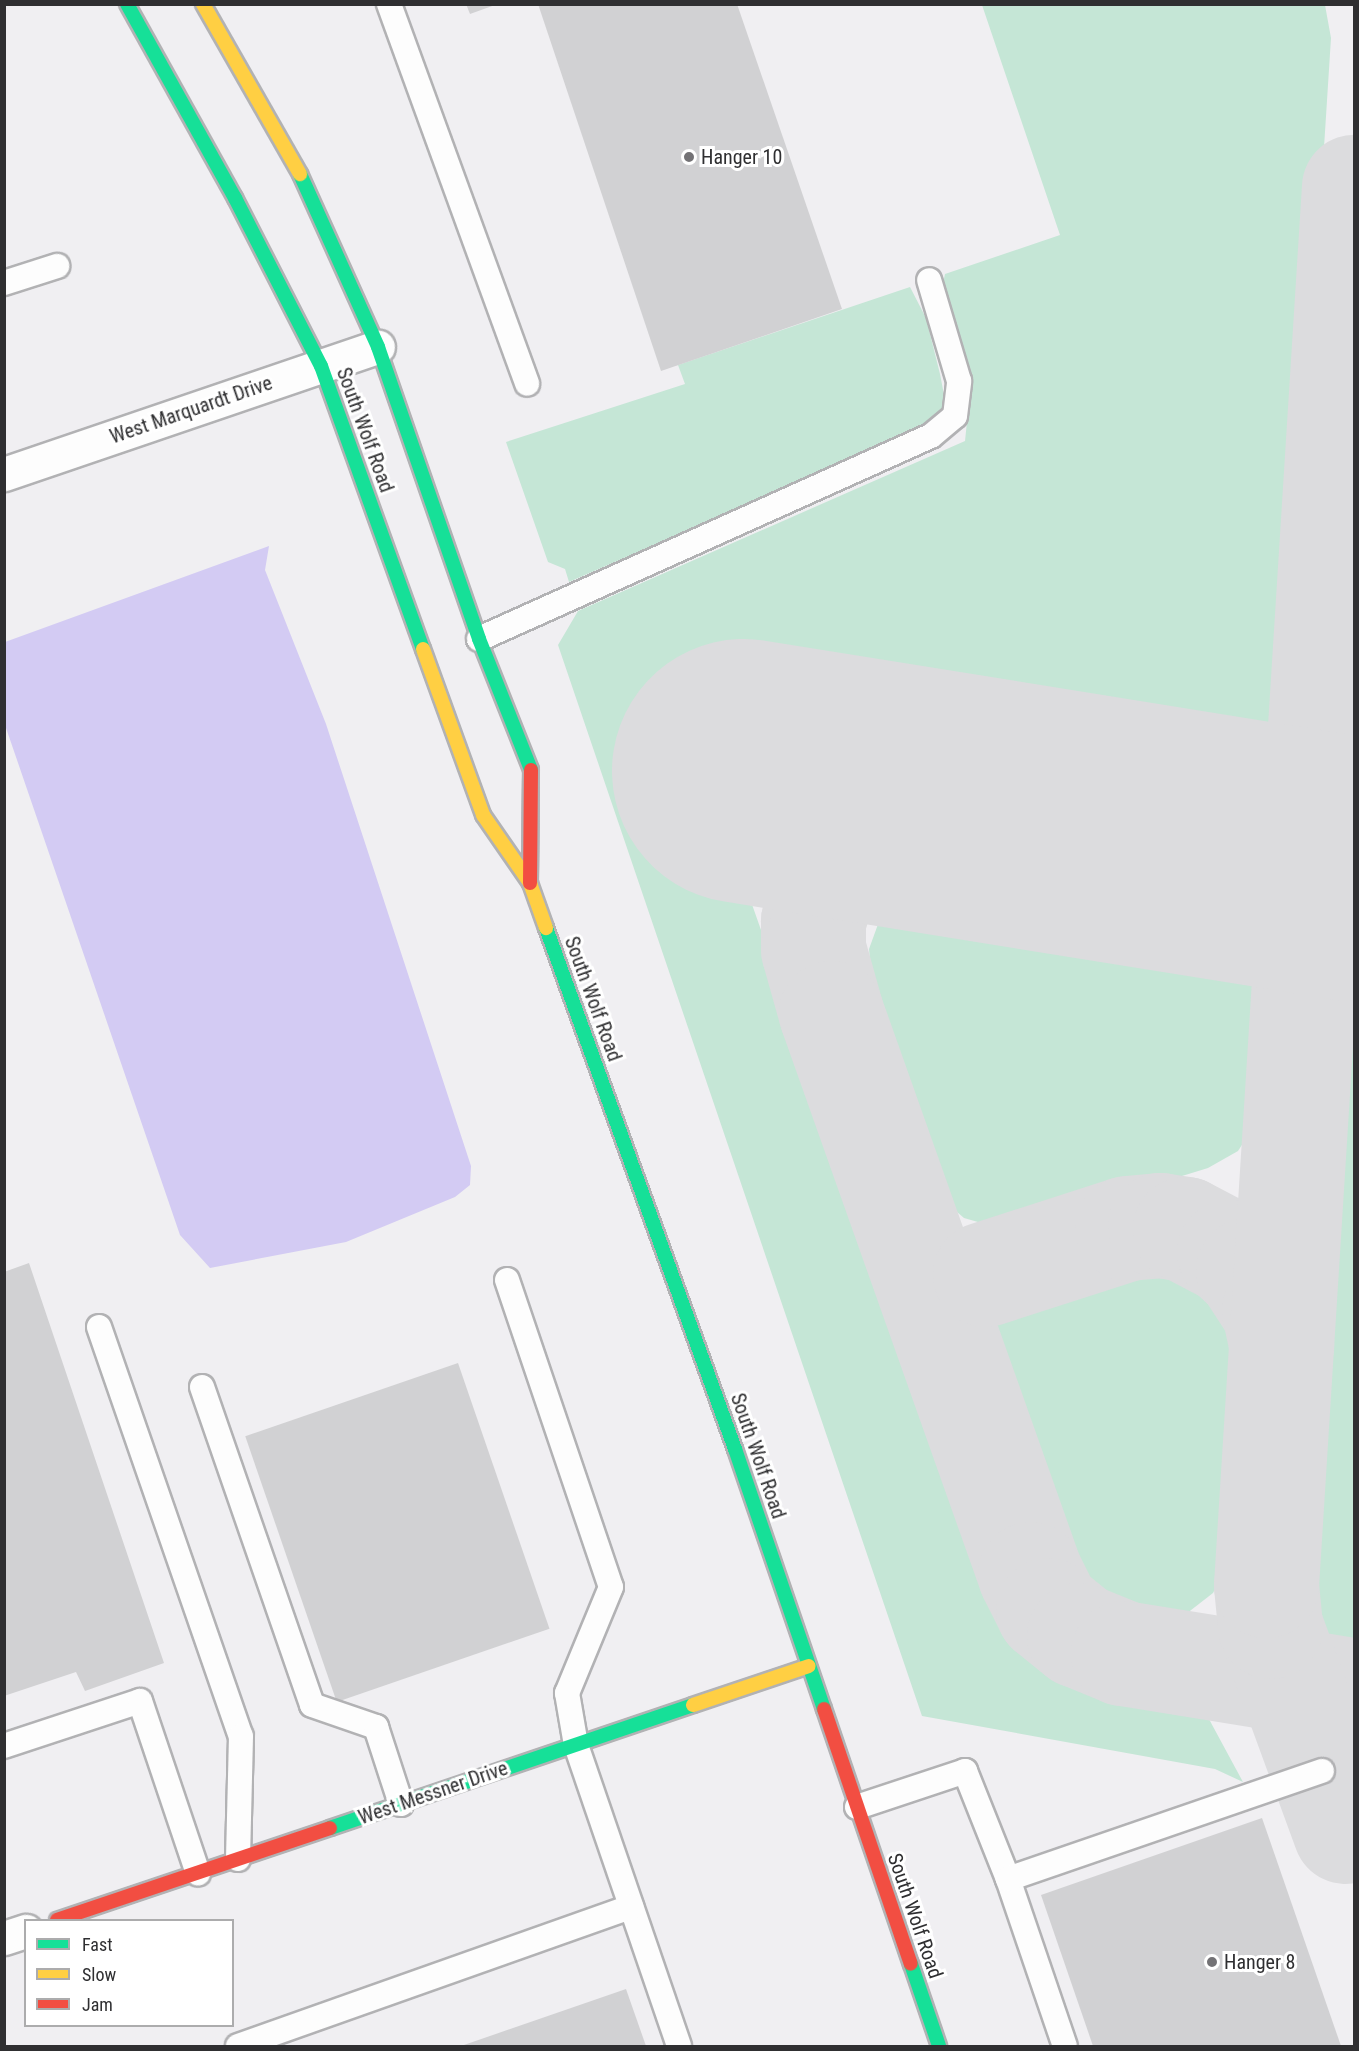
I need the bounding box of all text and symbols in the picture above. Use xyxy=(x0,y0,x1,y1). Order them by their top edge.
place label: Hanger 10 xyxy=(701,145,782,169)
marker: Hanger 10 xyxy=(682,150,696,164)
street label: South Wolf Road xyxy=(331,364,399,496)
street label: West Marquardt Drive xyxy=(107,371,275,449)
street label: South Wolf Road xyxy=(559,933,627,1065)
street label: South Wolf Road xyxy=(725,1390,791,1522)
street label: West Messner Drive xyxy=(355,1756,511,1830)
street label: South Wolf Road xyxy=(882,1850,948,1982)
legend xyxy=(24,1919,234,2027)
text: Fast xyxy=(82,1934,113,1955)
place label: Hanger 8 xyxy=(1224,1950,1295,1974)
marker: Hanger 8 xyxy=(1205,1955,1219,1969)
text: Slow xyxy=(82,1964,116,1985)
text: Jam xyxy=(82,1994,113,2015)

